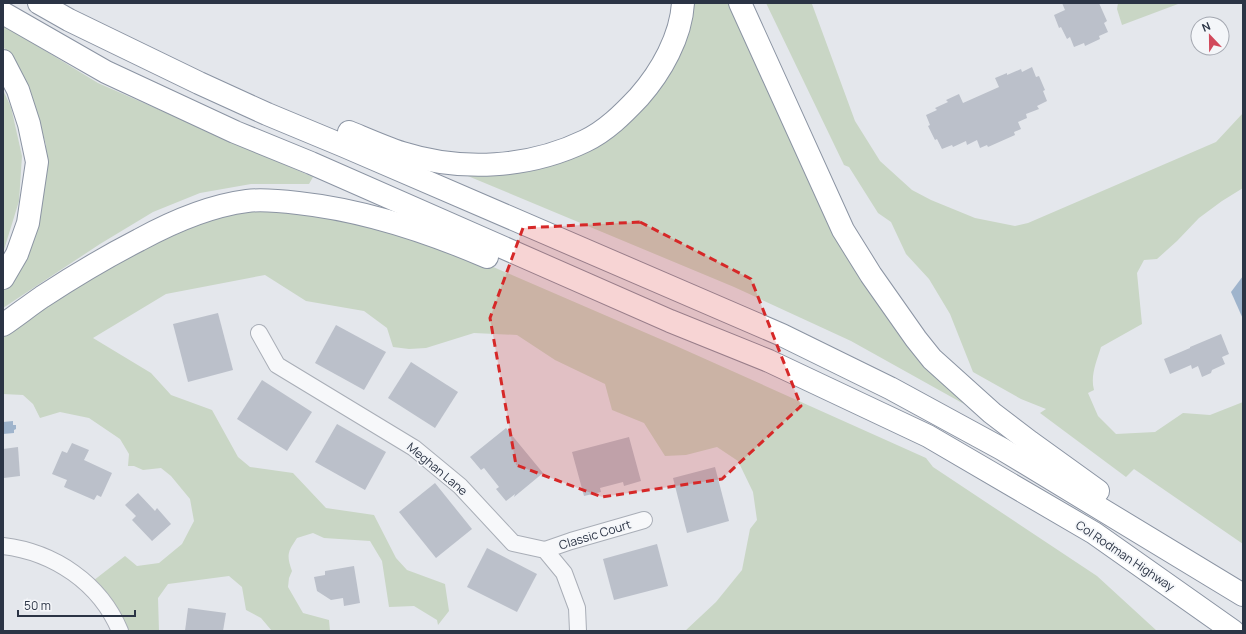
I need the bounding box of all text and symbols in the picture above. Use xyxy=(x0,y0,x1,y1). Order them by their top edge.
north arrow xyxy=(1190,16,1230,56)
text: N xyxy=(1200,18,1213,35)
street label: Meghan Lane xyxy=(403,438,471,499)
street label: Classic Court xyxy=(557,515,633,554)
street label: Col Rodman Highway xyxy=(1073,516,1179,595)
scale bar xyxy=(18,592,135,618)
text: 50 m xyxy=(24,597,51,614)

